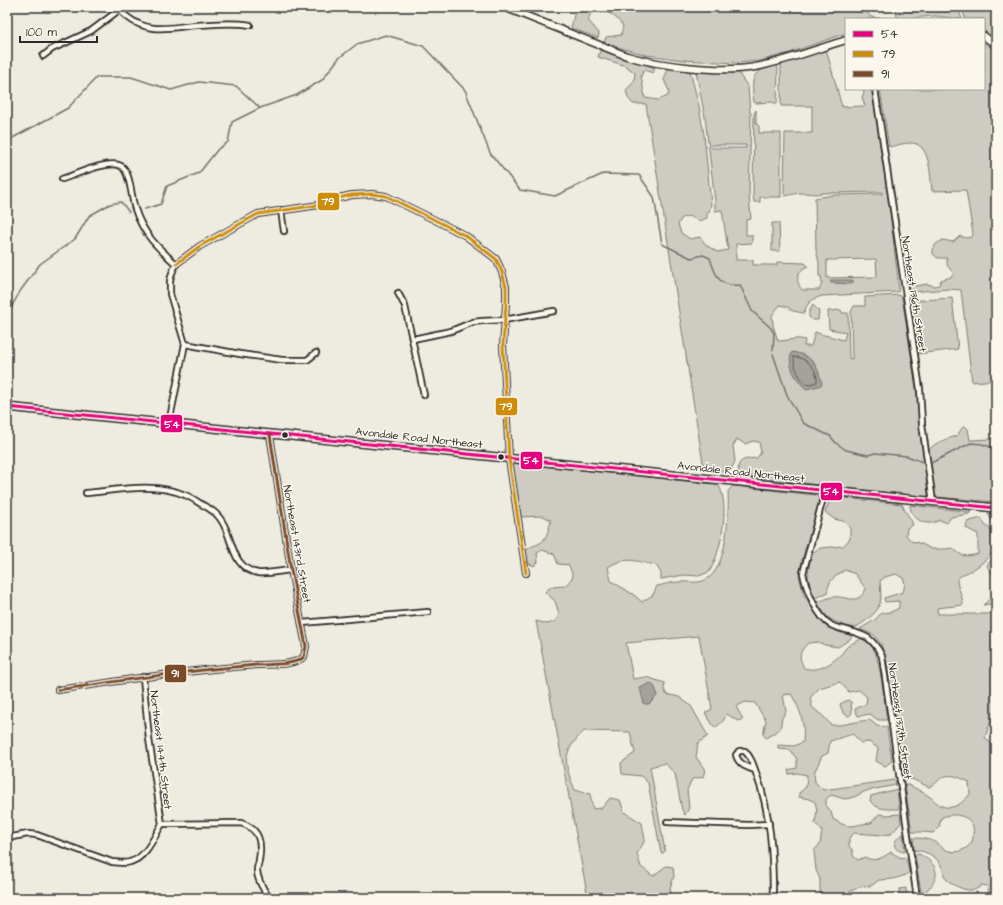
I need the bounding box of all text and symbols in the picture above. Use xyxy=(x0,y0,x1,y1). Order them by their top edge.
scale bar xyxy=(20,18,97,44)
legend xyxy=(845,18,985,90)
text: 100 m xyxy=(26,24,57,41)
text: 54 xyxy=(881,26,898,43)
text: 79 xyxy=(881,46,895,63)
text: 91 xyxy=(881,66,890,83)
line badge: 79 xyxy=(317,192,340,211)
text: 79 xyxy=(320,194,335,209)
street label: Northeast 136th Street xyxy=(897,235,931,354)
line badge: 79 xyxy=(495,397,518,416)
text: 79 xyxy=(498,399,513,414)
line badge: 54 xyxy=(160,414,183,433)
text: 54 xyxy=(164,417,180,432)
street label: Avondale Road Northeast xyxy=(355,424,484,452)
unlabelled marker xyxy=(280,430,290,440)
line badge: 54 xyxy=(520,451,543,470)
unlabelled marker xyxy=(496,452,506,462)
text: 54 xyxy=(523,453,539,468)
street label: Avondale Road Northeast xyxy=(677,458,806,486)
line badge: 54 xyxy=(820,482,843,501)
street label: Northeast 143rd Street xyxy=(279,484,315,605)
text: 54 xyxy=(823,484,839,499)
street label: Northeast 137th Street xyxy=(884,662,916,781)
line badge: 91 xyxy=(164,664,187,683)
text: 91 xyxy=(171,666,179,681)
street label: Northeast 144th Street xyxy=(146,690,176,811)

